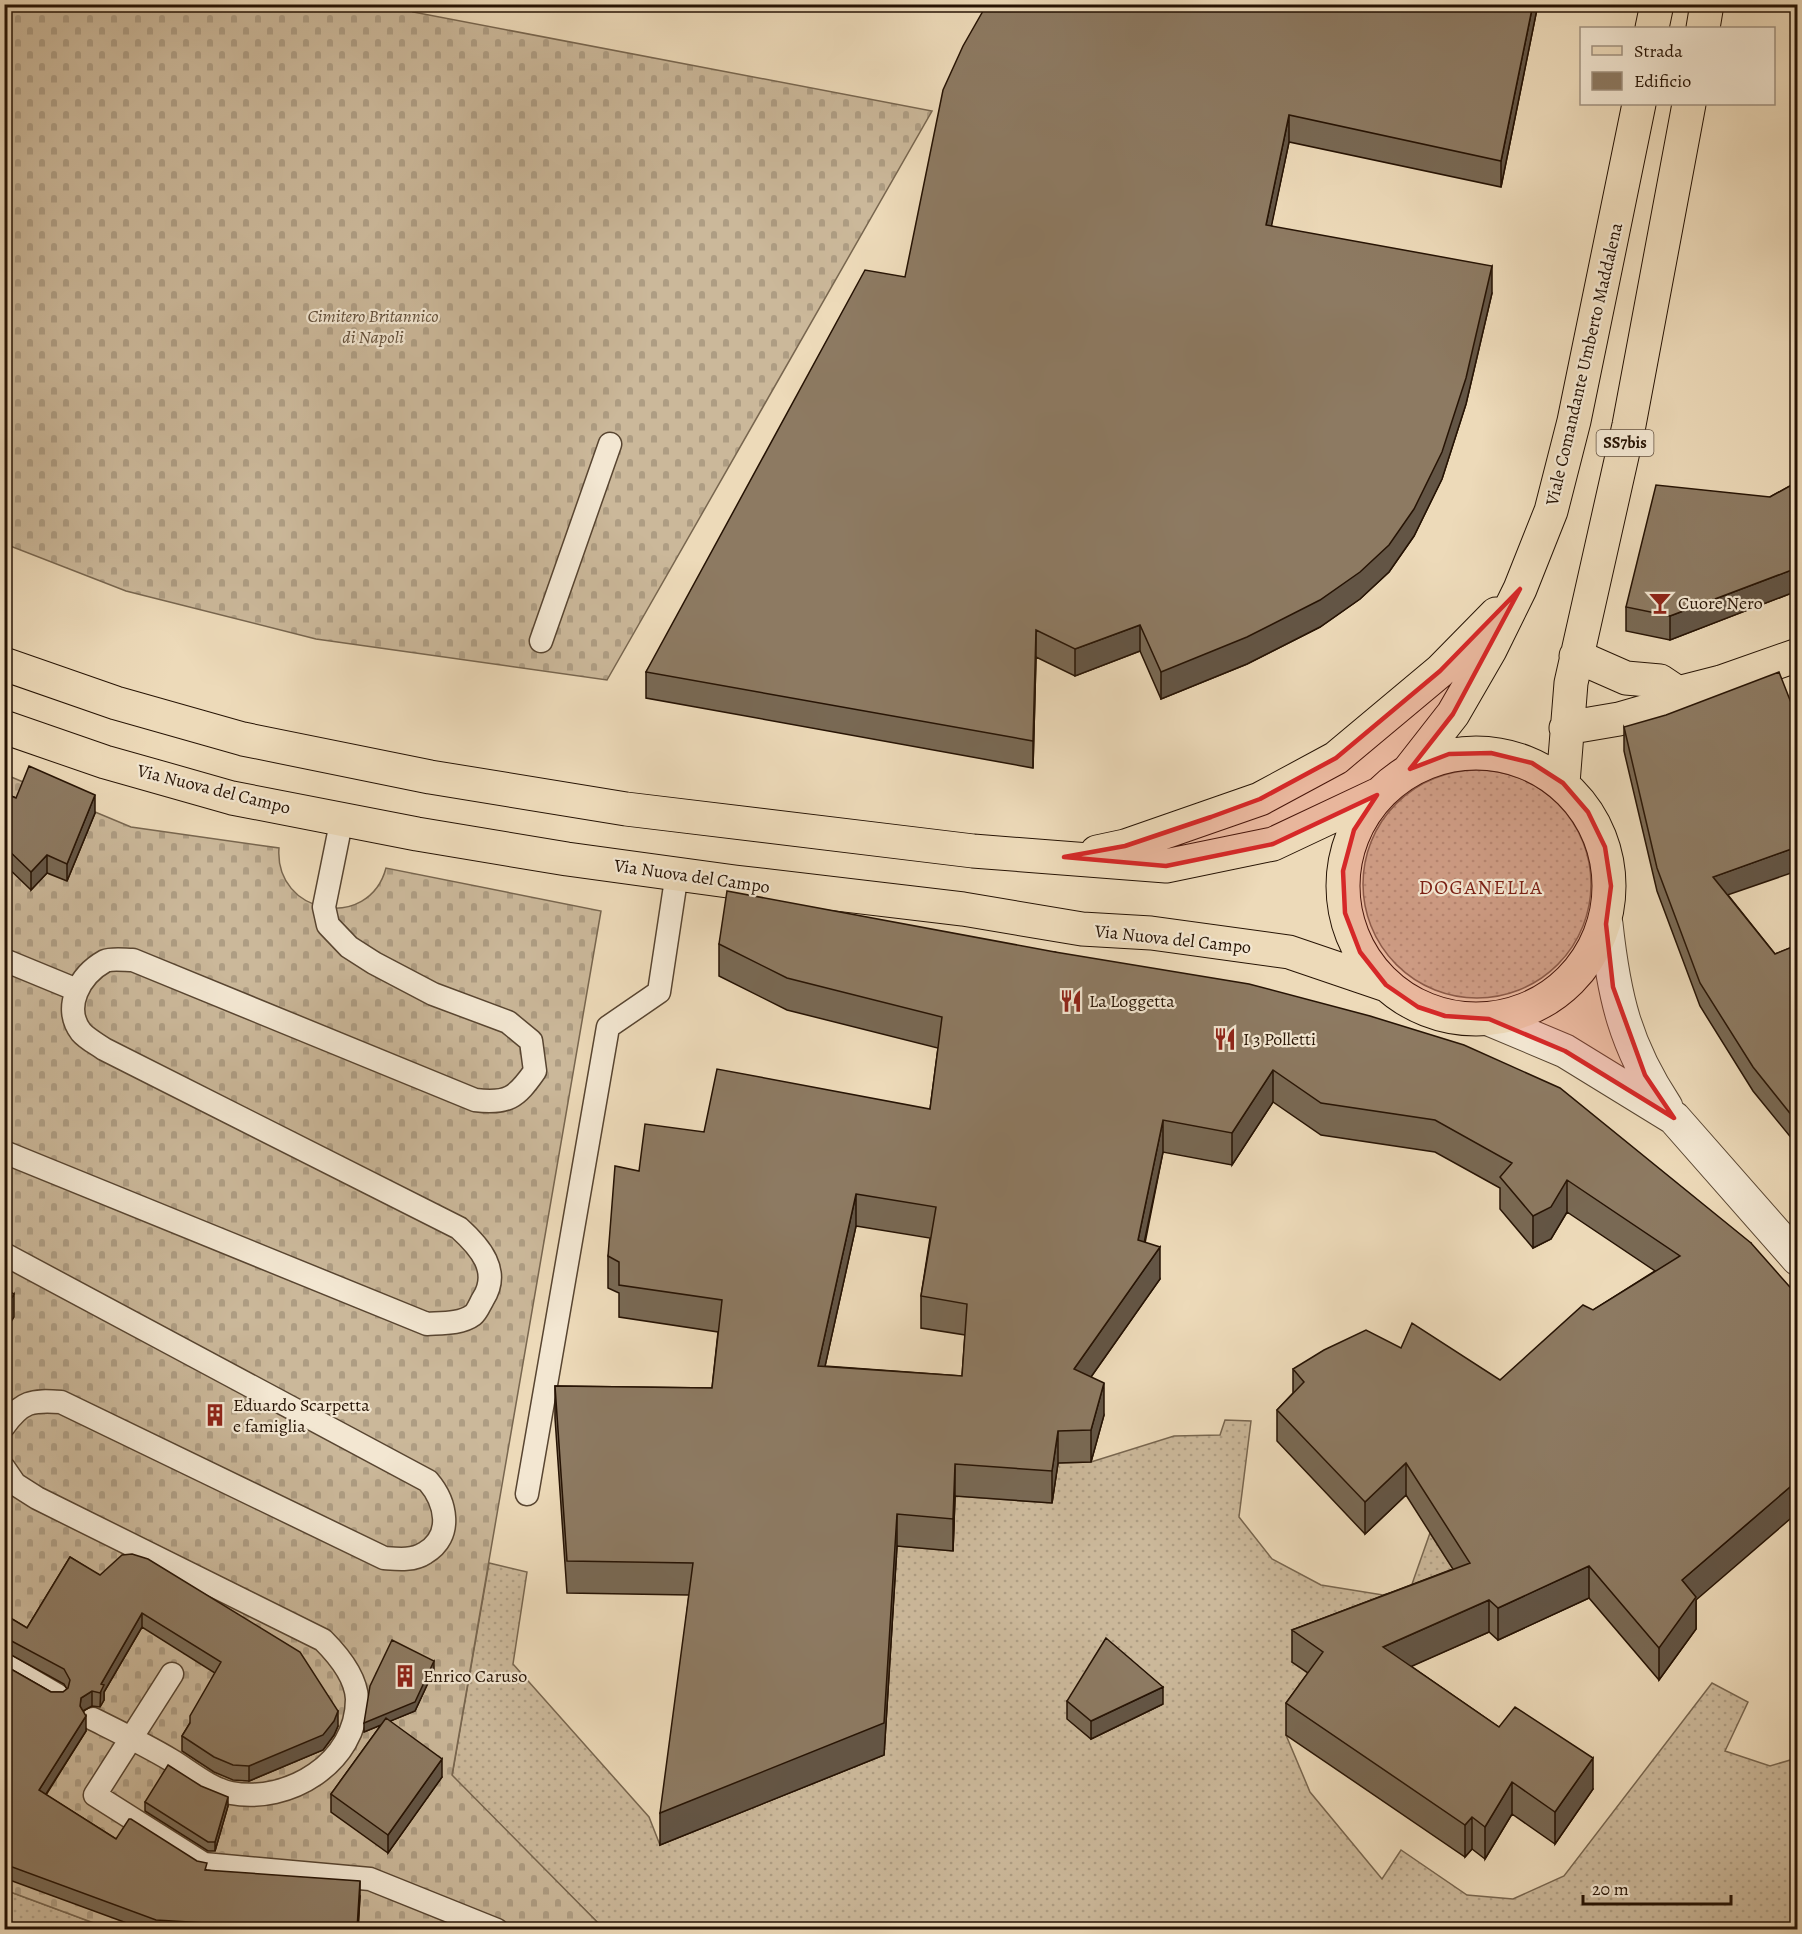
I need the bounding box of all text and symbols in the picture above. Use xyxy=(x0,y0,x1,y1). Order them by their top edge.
legend xyxy=(1580,27,1775,105)
text: Strada xyxy=(1634,39,1683,63)
text: Edificio xyxy=(1634,69,1691,93)
street label: Viale Comandante Umberto Maddalena xyxy=(1540,220,1628,509)
park label: Cimitero Britannico di Napoli xyxy=(307,304,439,349)
road number: SS7bis xyxy=(1596,430,1654,456)
bar icon: Cuore Nero xyxy=(1647,590,1673,616)
place label: Cuore Nero xyxy=(1678,591,1763,615)
street label: Via Nuova del Campo xyxy=(134,758,293,820)
street label: Via Nuova del Campo xyxy=(612,853,771,899)
district label: DOGANELLA xyxy=(1419,874,1543,901)
street label: Via Nuova del Campo xyxy=(1093,919,1252,959)
restaurant icon: La Loggetta xyxy=(1058,988,1084,1014)
place label: La Loggetta xyxy=(1089,989,1175,1013)
restaurant icon: I 3 Polletti xyxy=(1212,1026,1238,1052)
place label: I 3 Polletti xyxy=(1243,1027,1316,1051)
place label: Eduardo Scarpetta e famiglia xyxy=(233,1393,370,1438)
building icon: Eduardo Scarpetta e famiglia xyxy=(202,1402,228,1428)
building icon: Enrico Caruso xyxy=(392,1663,418,1689)
place label: Enrico Caruso xyxy=(423,1664,527,1688)
scale bar xyxy=(1583,1868,1732,1906)
text: 20 m xyxy=(1592,1877,1629,1901)

